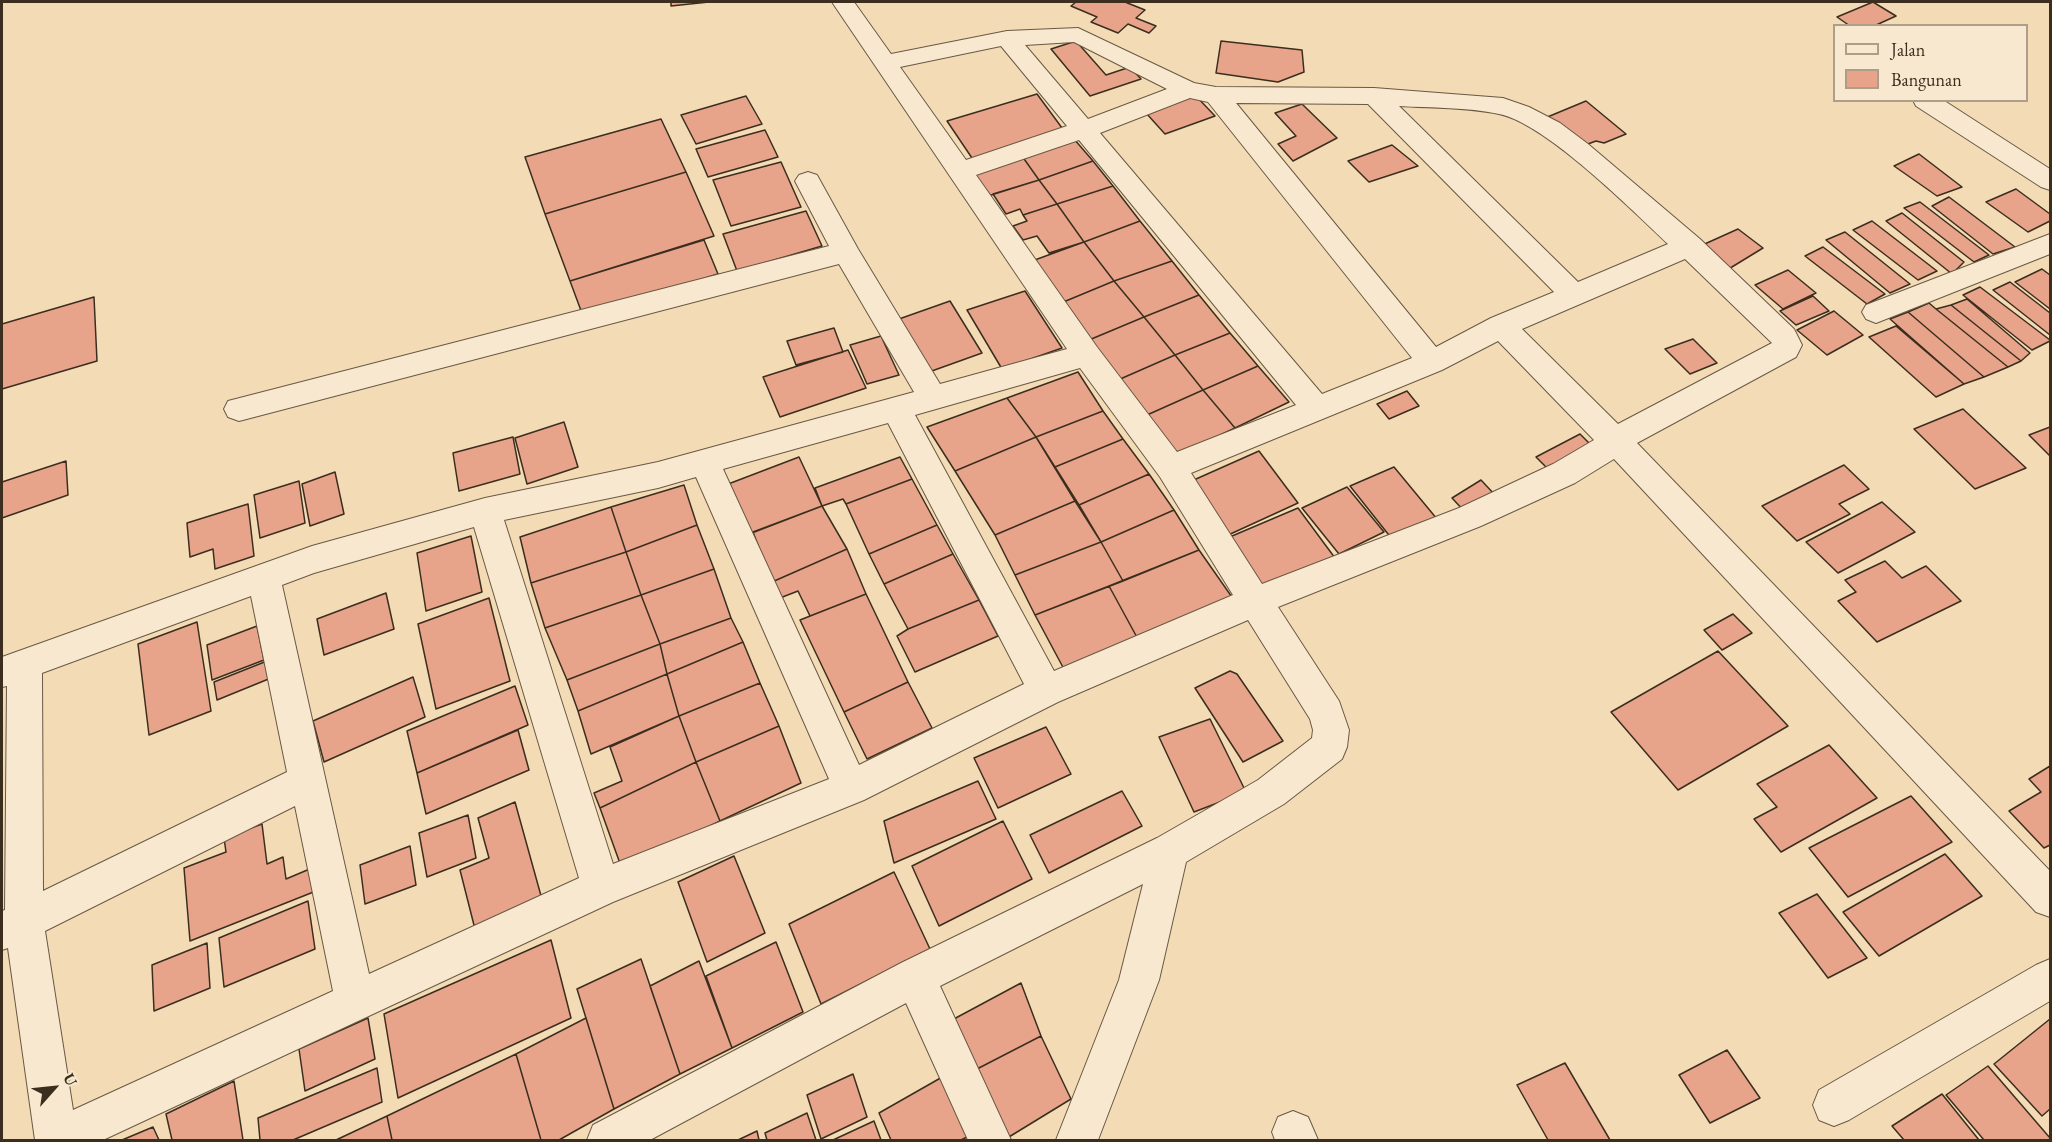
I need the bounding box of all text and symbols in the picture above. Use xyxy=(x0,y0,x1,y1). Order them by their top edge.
legend xyxy=(1833,24,2028,102)
text: Jalan xyxy=(1891,38,1925,61)
text: Bangunan xyxy=(1891,68,1962,91)
north arrow xyxy=(24,1058,84,1118)
text: U xyxy=(58,1070,83,1090)

